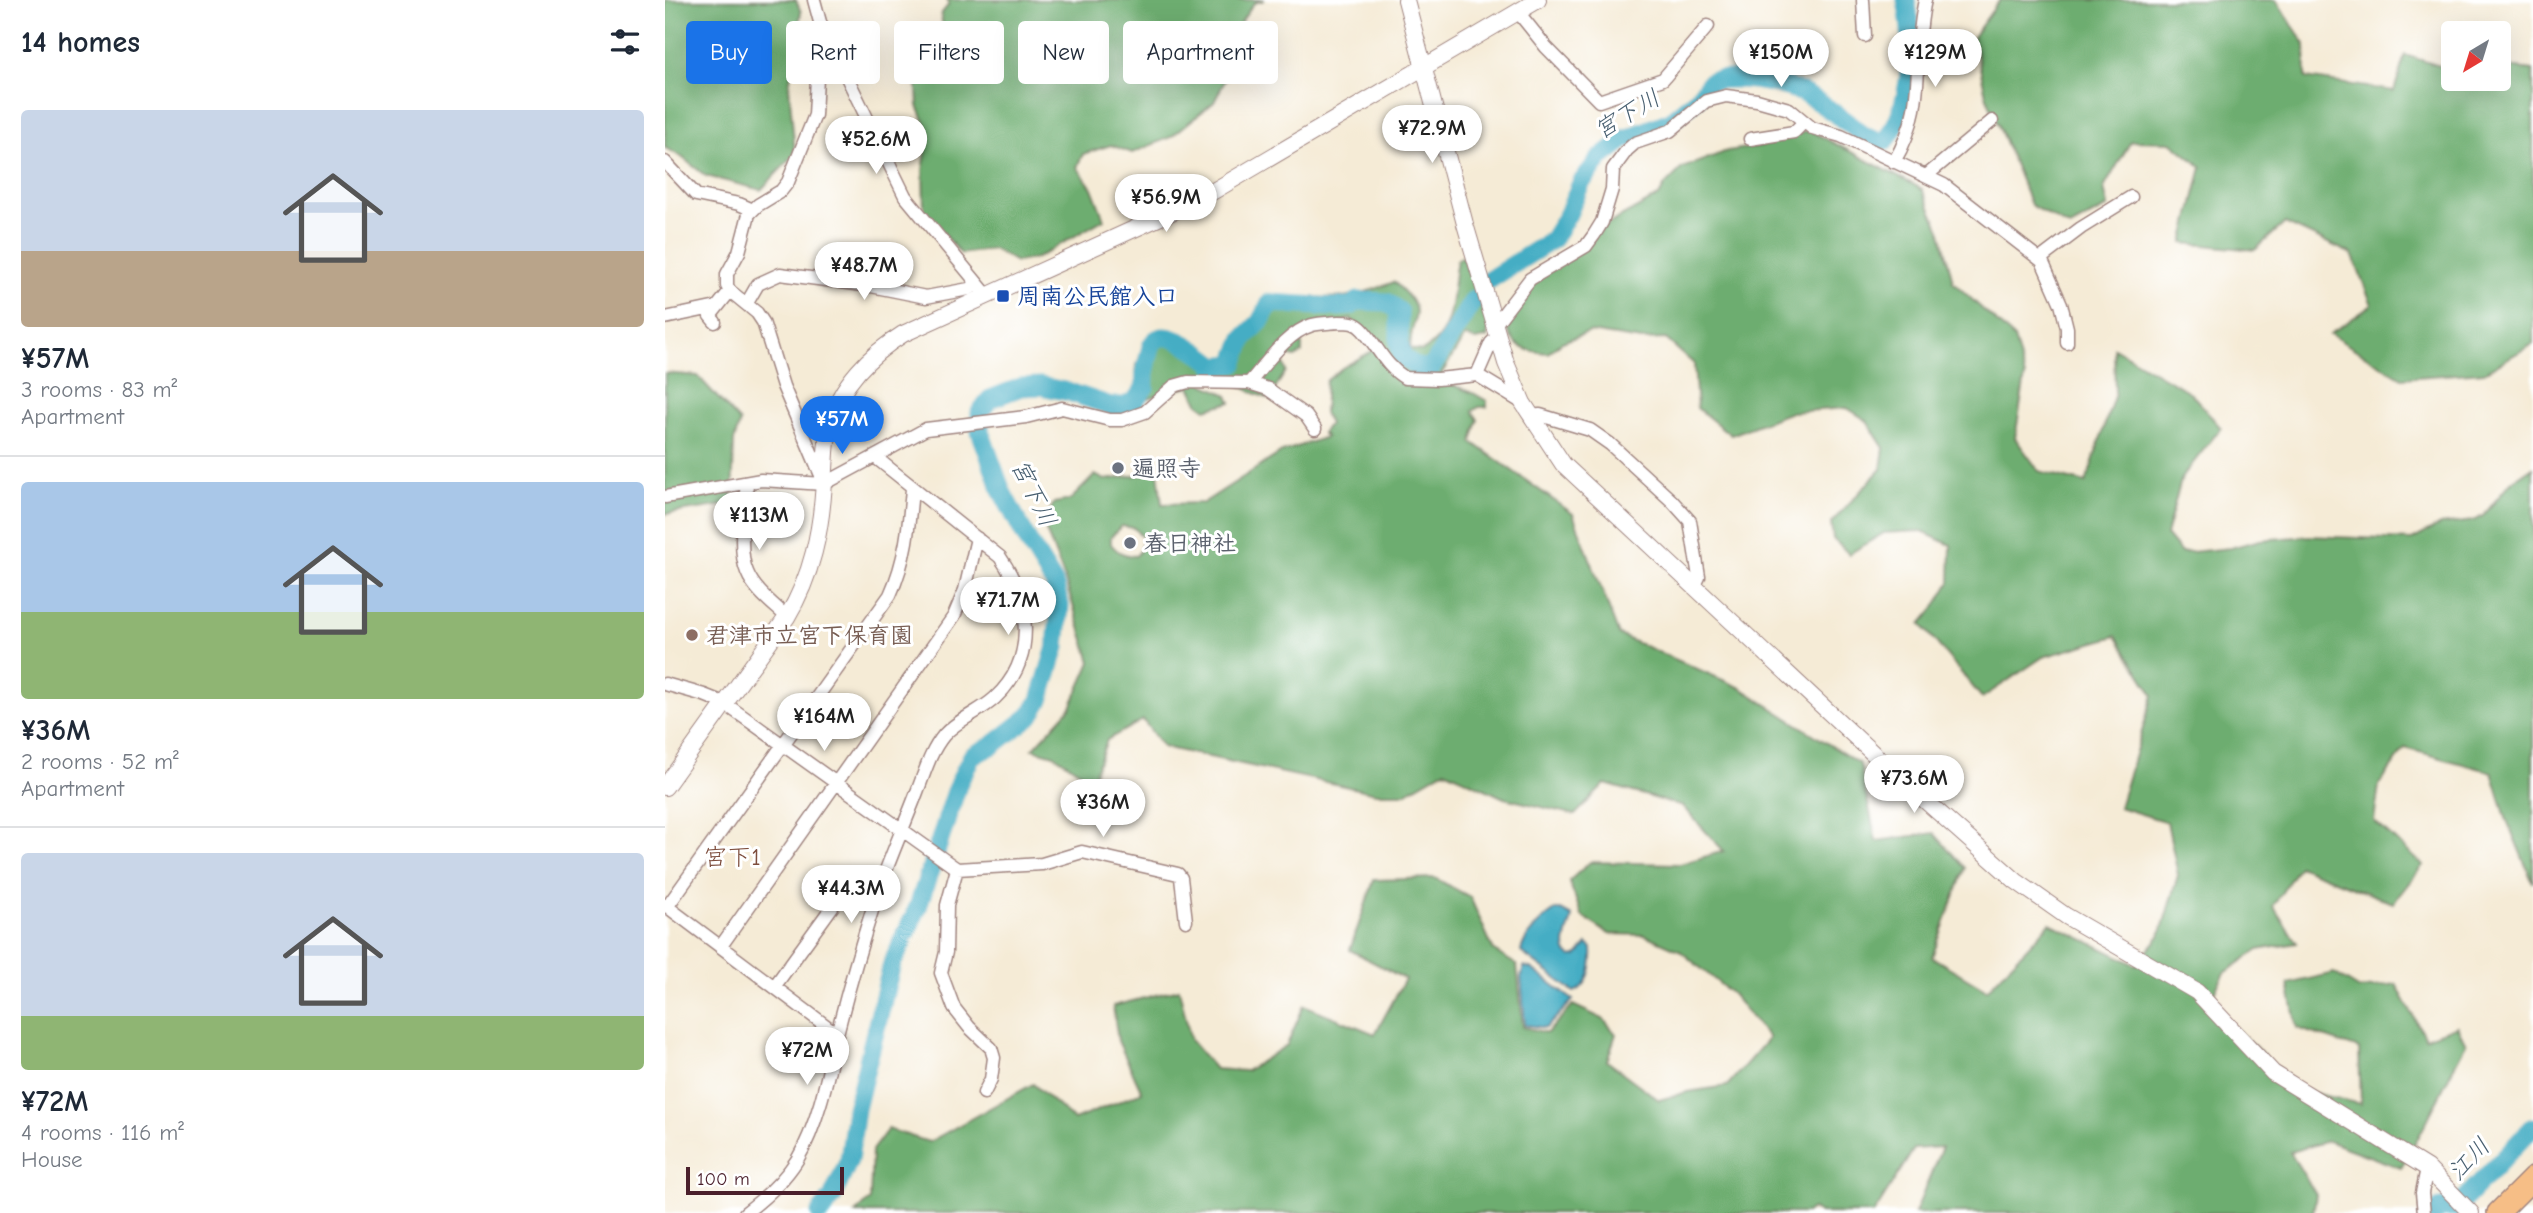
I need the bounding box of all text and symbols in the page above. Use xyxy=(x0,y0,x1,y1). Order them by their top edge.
chip: Buy xyxy=(686,21,772,84)
chip: Rent xyxy=(786,21,880,84)
chip: Filters xyxy=(894,21,1004,84)
chip: New xyxy=(1018,21,1109,84)
chip: Apartment xyxy=(1123,21,1278,84)
north arrow xyxy=(2441,21,2511,91)
map controls xyxy=(2441,21,2511,91)
icon: filters xyxy=(606,23,644,61)
text: 14 homes xyxy=(21,25,140,60)
pin: ¥150M xyxy=(1732,29,1830,89)
pin: ¥129M xyxy=(1886,29,1984,89)
text: ¥150M xyxy=(1749,38,1813,65)
text: ¥129M xyxy=(1904,38,1966,65)
water label: 宮下川 xyxy=(1589,83,1665,145)
pin: ¥72.9M xyxy=(1375,106,1489,165)
text: ¥72.9M xyxy=(1398,114,1466,141)
pin: ¥52.6M xyxy=(819,116,933,176)
text: ¥52.6M xyxy=(841,125,911,152)
icon: home xyxy=(270,155,396,281)
pin: ¥56.9M xyxy=(1109,174,1223,234)
text: ¥56.9M xyxy=(1131,183,1201,210)
pin: ¥48.7M xyxy=(807,243,921,302)
text: ¥48.7M xyxy=(831,251,897,278)
place label: 周南公民館入口 xyxy=(1017,283,1178,310)
marker: 周南公民館入口 xyxy=(995,288,1011,304)
text: ¥57M xyxy=(21,341,89,376)
text: 3 rooms · 83 m² xyxy=(21,376,177,403)
pin: ¥57M xyxy=(801,396,883,456)
text: Apartment xyxy=(21,403,124,430)
text: ¥57M xyxy=(816,405,868,432)
water label: 宮下川 xyxy=(1006,455,1062,531)
place label: 遍照寺 xyxy=(1132,455,1201,482)
marker: 遍照寺 xyxy=(1110,460,1126,476)
pin: ¥113M xyxy=(710,492,808,552)
text: ¥113M xyxy=(729,501,789,528)
icon: home xyxy=(270,527,396,653)
place label: 春日神社 xyxy=(1144,530,1236,557)
marker: 春日神社 xyxy=(1122,535,1138,551)
pin: ¥71.7M xyxy=(951,578,1065,637)
text: ¥71.7M xyxy=(976,586,1040,613)
place label: 君津市立宮下保育園 xyxy=(706,622,913,649)
marker: 君津市立宮下保育園 xyxy=(684,627,700,643)
pin: ¥164M xyxy=(775,694,873,753)
text: ¥164M xyxy=(793,702,855,729)
text: ¥36M xyxy=(21,713,90,748)
text: 2 rooms · 52 m² xyxy=(21,748,179,775)
pin: ¥73.6M xyxy=(1857,756,1971,815)
text: ¥73.6M xyxy=(1880,764,1948,791)
text: Apartment xyxy=(21,775,124,802)
pin: ¥36M xyxy=(1062,780,1144,839)
text: ¥36M xyxy=(1076,788,1130,815)
district label: 宮下1 xyxy=(703,843,761,871)
pin: ¥44.3M xyxy=(794,866,908,925)
text: ¥44.3M xyxy=(818,874,884,901)
icon: home xyxy=(270,898,396,1024)
pin: ¥72M xyxy=(766,1028,848,1087)
text: ¥72M xyxy=(781,1036,833,1063)
text: ¥72M xyxy=(21,1084,88,1119)
text: 4 rooms · 116 m² xyxy=(21,1119,184,1146)
water label: 江川 xyxy=(2442,1132,2496,1186)
text: House xyxy=(21,1146,83,1173)
scale bar xyxy=(686,1164,843,1196)
text: 100 m xyxy=(697,1168,750,1190)

